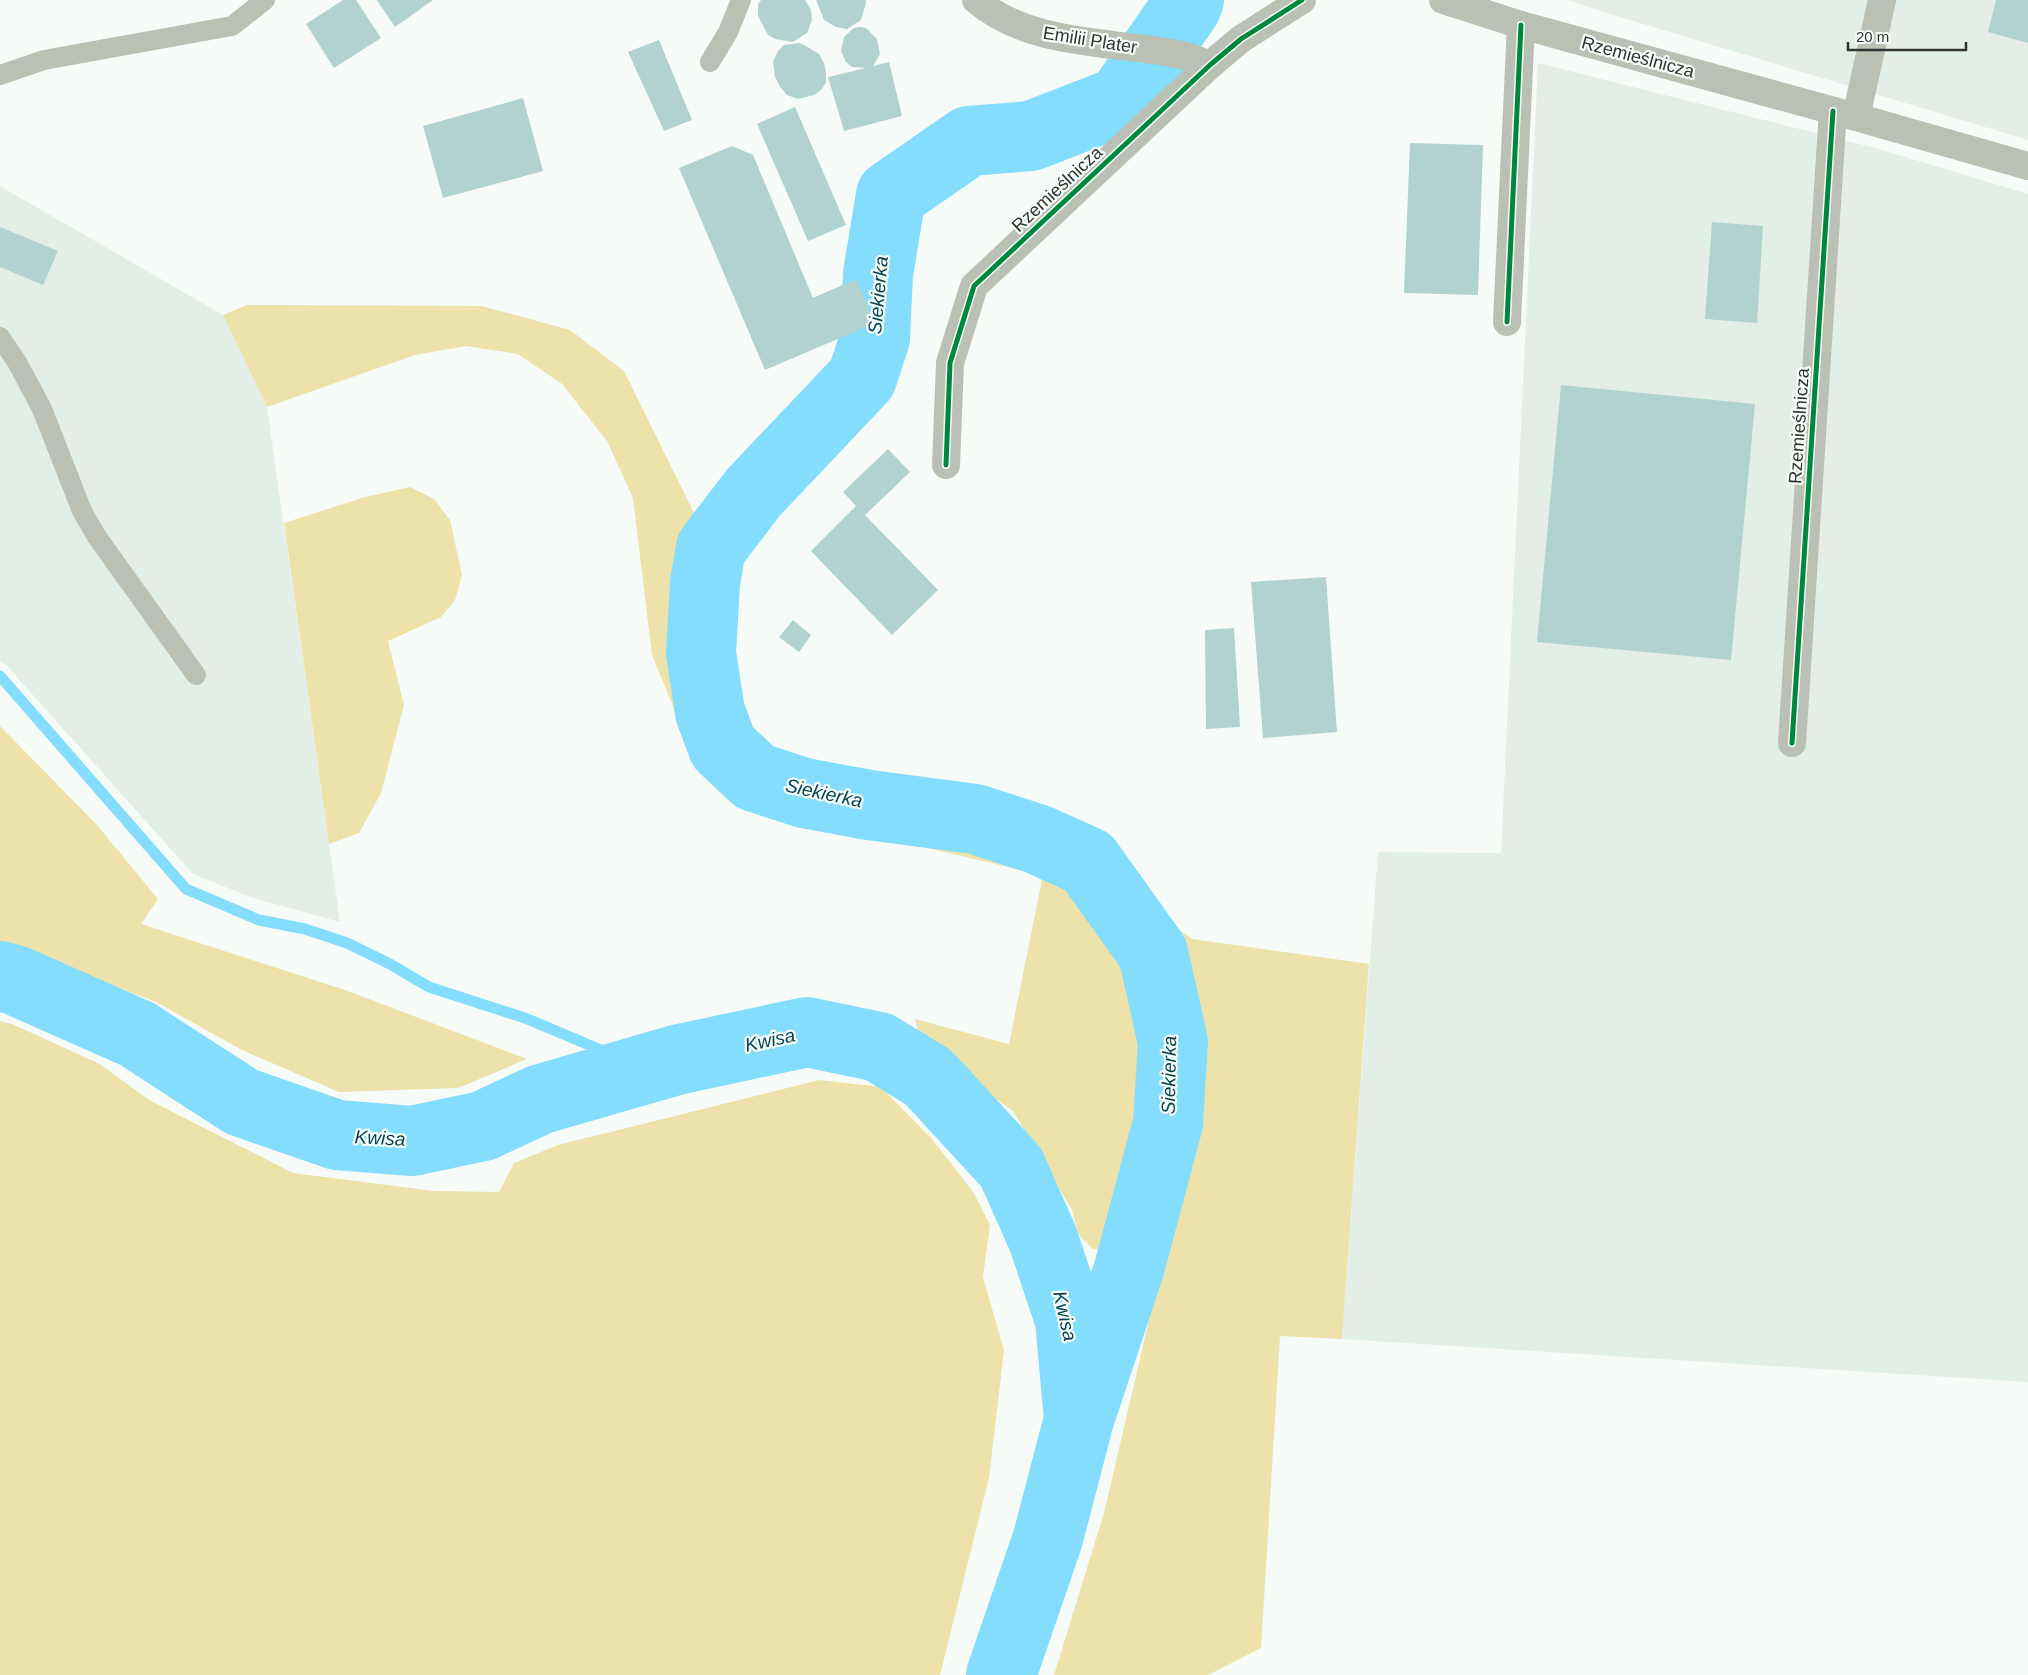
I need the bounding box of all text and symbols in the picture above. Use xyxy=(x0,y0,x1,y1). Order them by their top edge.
scale bar xyxy=(1848,20,1966,52)
street label: Emilii Plater xyxy=(1042,23,1138,57)
text: 20 m xyxy=(1856,28,1889,45)
street label: Rzemieślnicza xyxy=(1579,32,1698,82)
street label: Rzemieślnicza xyxy=(1008,141,1107,236)
water label: Siekierka xyxy=(864,255,892,335)
street label: Rzemieślnicza xyxy=(1785,366,1813,485)
water label: Siekierka xyxy=(784,775,864,811)
water label: Kwisa xyxy=(743,1024,797,1056)
water label: Siekierka xyxy=(1158,1036,1180,1114)
water label: Kwisa xyxy=(354,1126,406,1150)
water label: Kwisa xyxy=(1049,1289,1081,1343)

